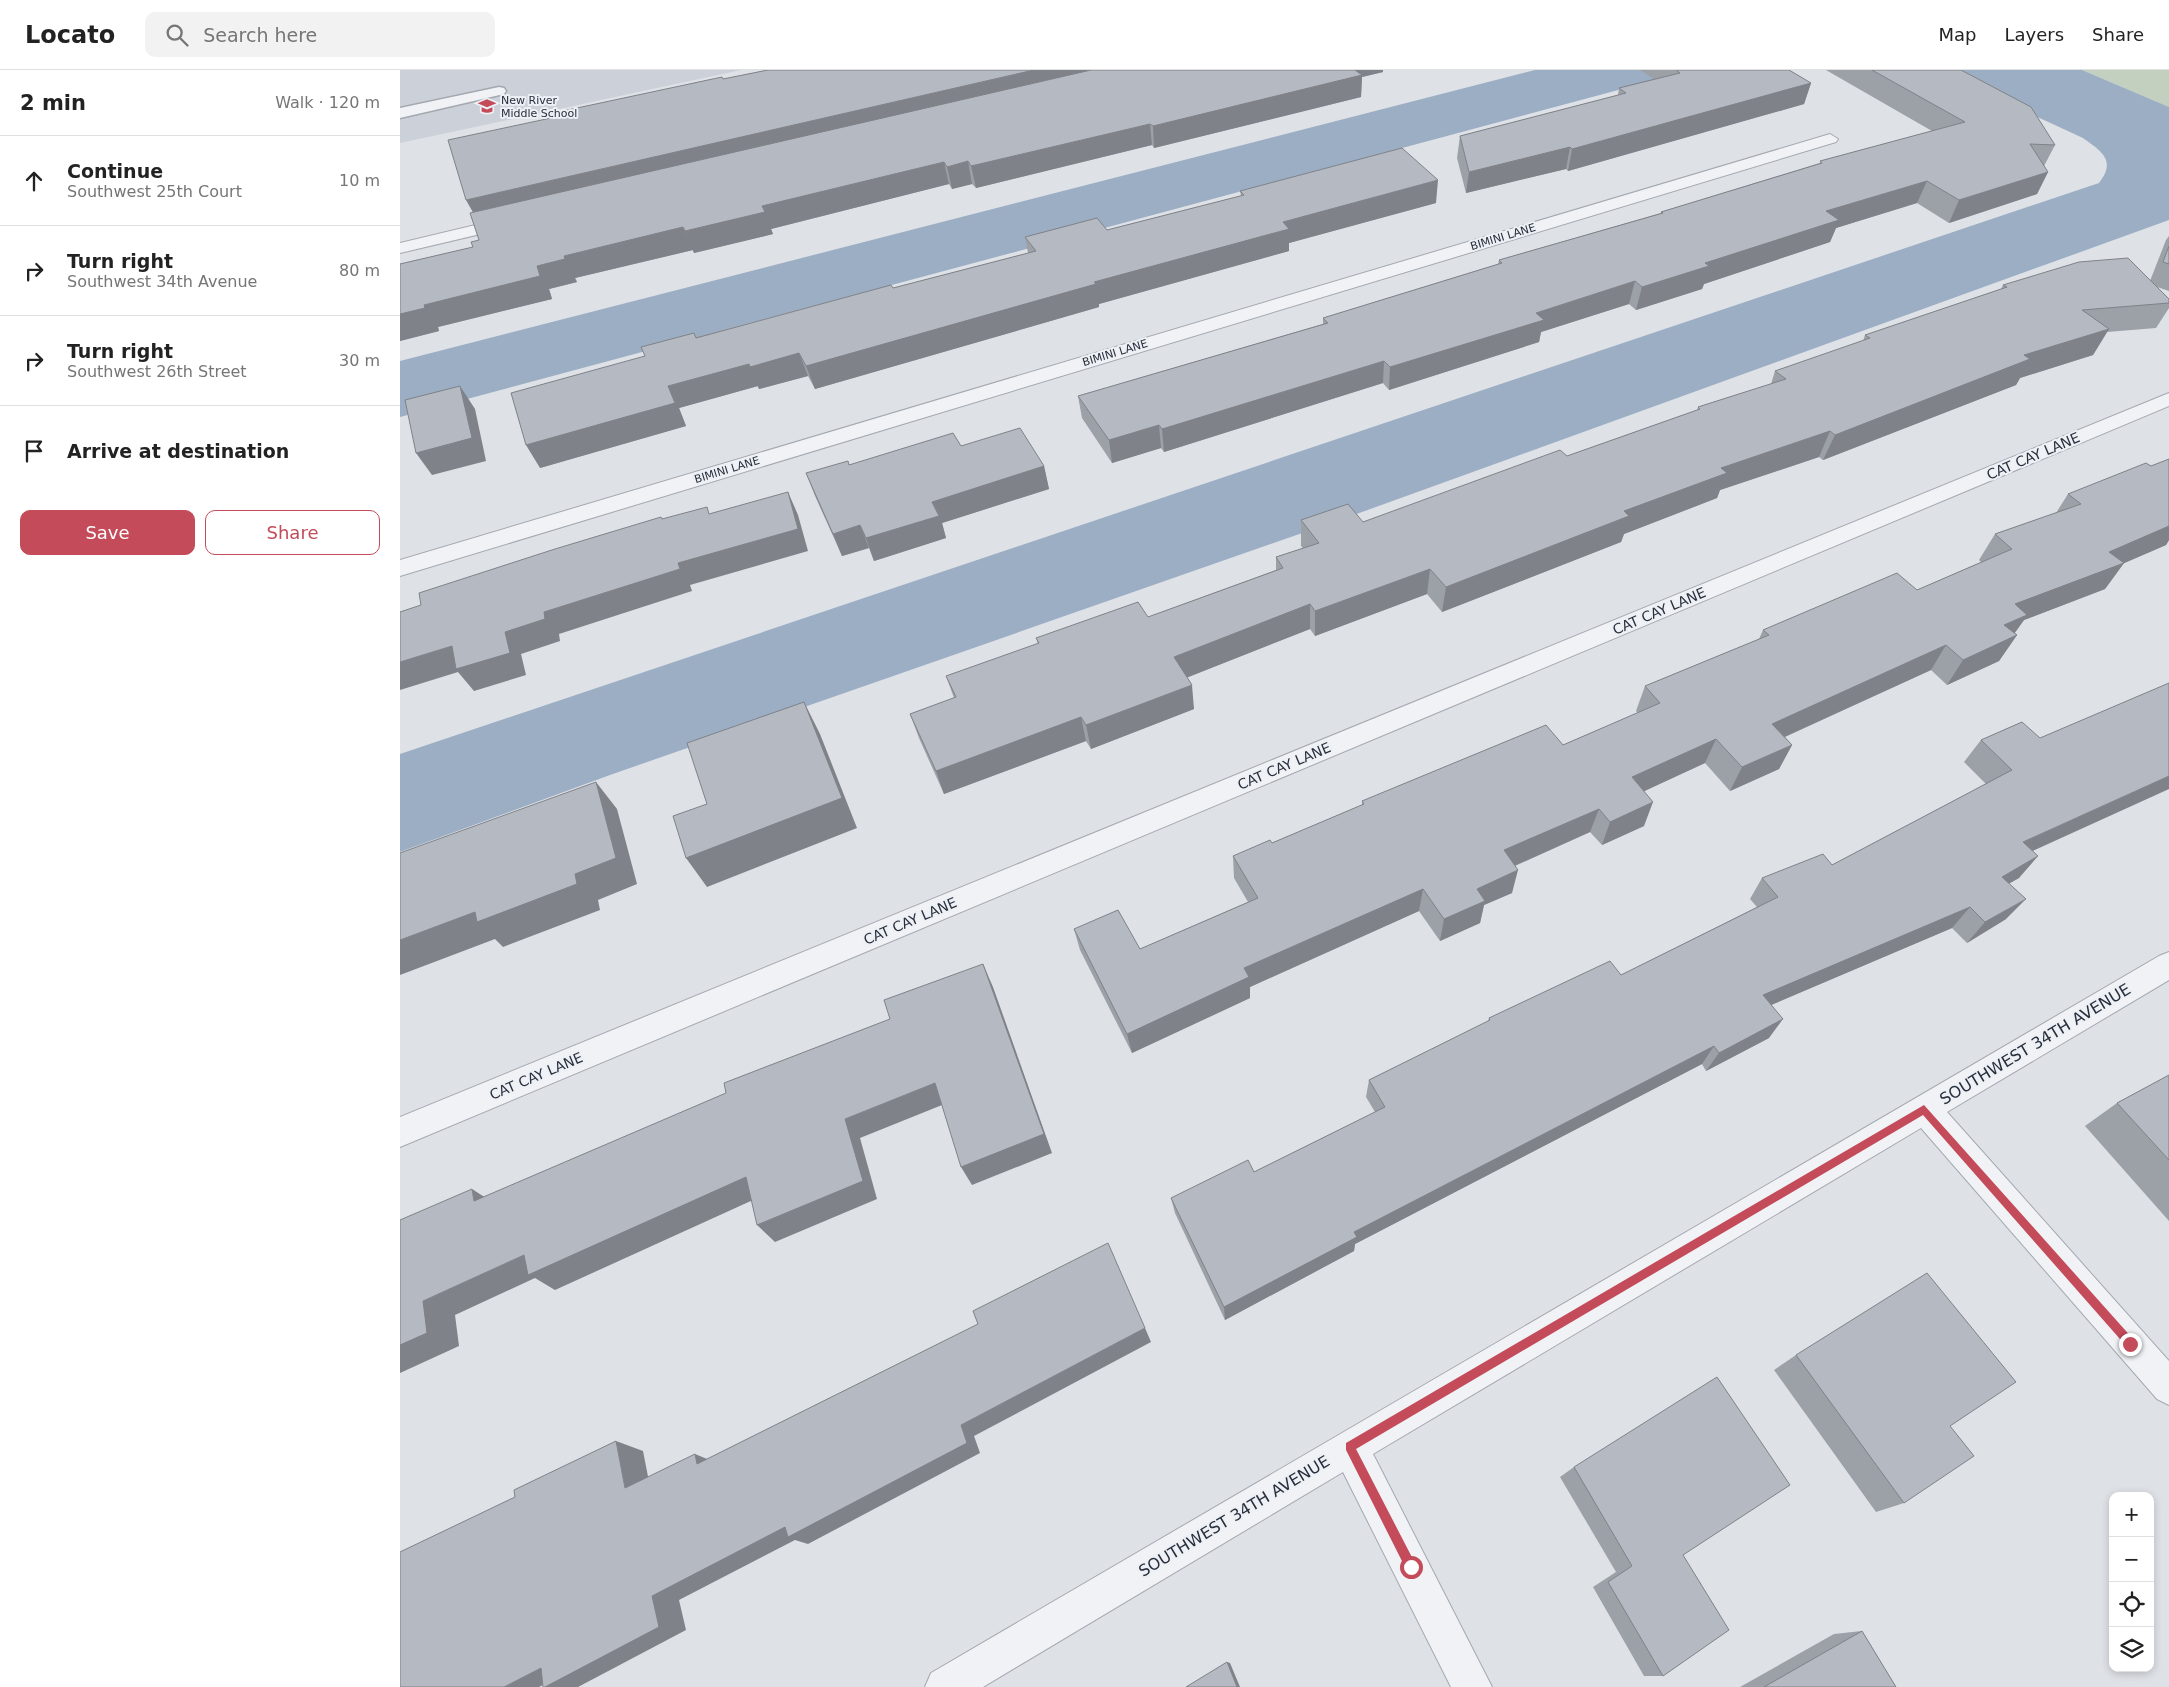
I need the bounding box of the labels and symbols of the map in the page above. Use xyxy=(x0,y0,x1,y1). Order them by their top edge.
place label: New River Middle School xyxy=(501,94,577,120)
school or university icon: New River Middle School xyxy=(477,96,497,116)
street label: BIMINI LANE xyxy=(1469,221,1537,253)
street label: BIMINI LANE xyxy=(1081,337,1149,369)
street label: CAT CAY LANE xyxy=(1984,429,2082,483)
street label: BIMINI LANE xyxy=(693,454,761,486)
street label: CAT CAY LANE xyxy=(1610,584,1708,638)
street label: CAT CAY LANE xyxy=(1235,739,1333,793)
street label: CAT CAY LANE xyxy=(861,894,959,948)
street label: SOUTHWEST 34TH AVENUE xyxy=(1936,979,2134,1109)
street label: CAT CAY LANE xyxy=(487,1049,585,1103)
route end xyxy=(2119,1333,2142,1356)
street label: SOUTHWEST 34TH AVENUE xyxy=(1135,1451,1333,1581)
route start xyxy=(1400,1556,1423,1579)

